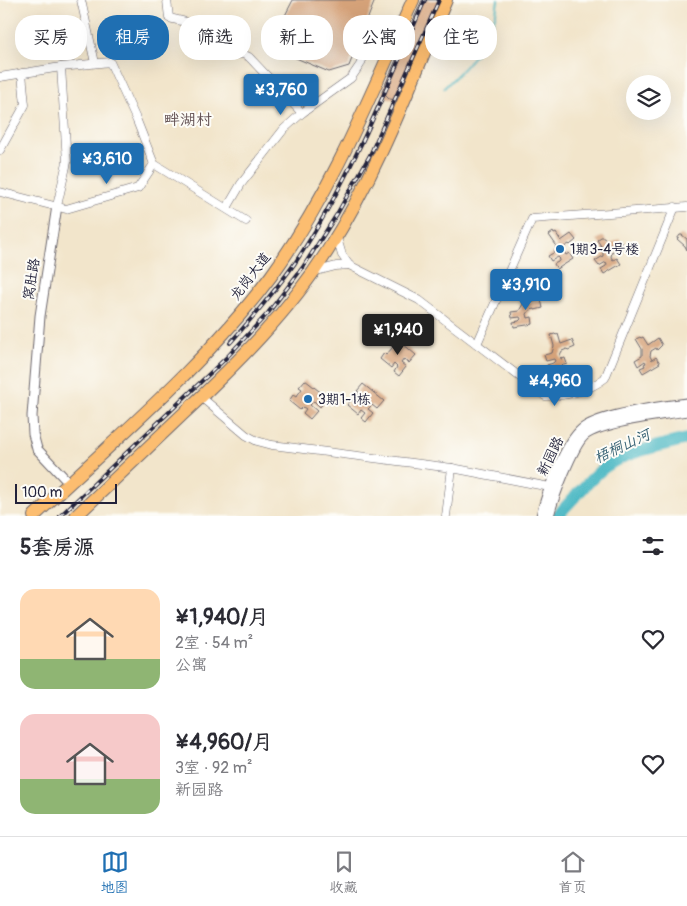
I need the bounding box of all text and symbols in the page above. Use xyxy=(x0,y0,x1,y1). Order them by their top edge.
chip: 买房 xyxy=(15,15,87,60)
chip: 租房 xyxy=(97,15,169,60)
chip: 筛选 xyxy=(179,15,251,60)
chip: 新上 xyxy=(261,15,333,60)
chip: 公寓 xyxy=(343,15,415,60)
chip: 住宅 xyxy=(425,15,497,60)
pin: ¥3,760 xyxy=(240,74,322,116)
map controls xyxy=(626,75,671,120)
button: layers xyxy=(626,75,671,120)
text: ¥3,760 xyxy=(255,80,307,100)
district label: 畔湖村 xyxy=(164,110,212,130)
pin: ¥3,610 xyxy=(66,142,148,185)
text: ¥3,610 xyxy=(82,149,132,169)
place label: 1期3-4号楼 xyxy=(570,241,639,258)
marker: 1期3-4号楼 xyxy=(554,243,566,255)
street label: 龙岗大道 xyxy=(226,249,274,304)
street label: 窝肚路 xyxy=(20,257,43,301)
pin: ¥3,910 xyxy=(485,268,567,311)
text: ¥3,910 xyxy=(501,275,551,295)
pin: ¥1,940 xyxy=(357,314,439,356)
text: ¥1,940 xyxy=(373,320,423,340)
pin: ¥4,960 xyxy=(514,364,596,407)
text: ¥4,960 xyxy=(529,371,581,391)
place label: 3期1-1栋 xyxy=(318,391,371,408)
marker: 3期1-1栋 xyxy=(302,393,314,405)
water label: 梧桐山河 xyxy=(591,424,656,468)
street label: 新园路 xyxy=(534,434,567,479)
scale bar xyxy=(15,481,118,504)
text: 100 m xyxy=(22,484,62,501)
icon: filters xyxy=(639,532,667,560)
text: 5套房源 xyxy=(20,534,94,561)
text: ¥1,940/月 xyxy=(175,604,269,631)
icon: home xyxy=(60,609,120,669)
icon: heart xyxy=(639,625,667,653)
text: 2室 · 54 m² xyxy=(175,633,253,653)
text: 公寓 xyxy=(175,655,207,675)
text: ¥4,960/月 xyxy=(175,729,273,756)
icon: home xyxy=(60,734,120,794)
icon: heart xyxy=(639,750,667,778)
text: 3室 · 92 m² xyxy=(175,758,252,778)
text: 新园路 xyxy=(175,780,223,800)
tab: 地图 xyxy=(101,848,129,896)
tab: 收藏 xyxy=(330,848,358,896)
tab: 首页 xyxy=(559,848,587,896)

